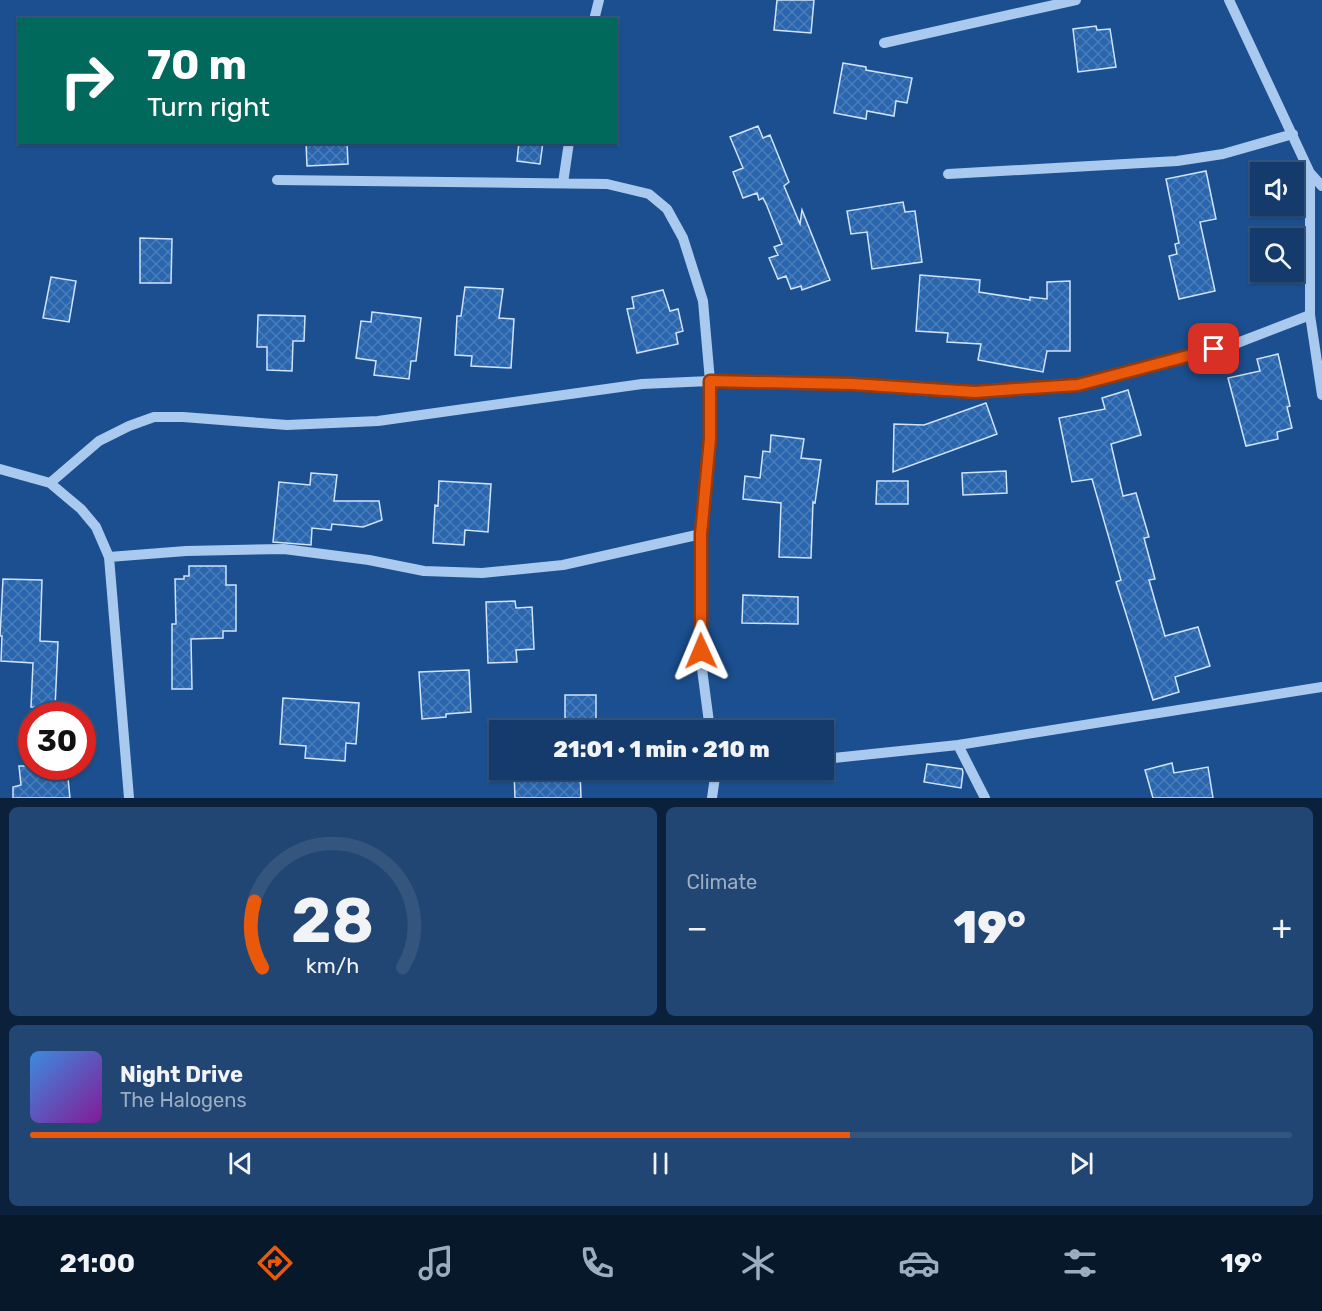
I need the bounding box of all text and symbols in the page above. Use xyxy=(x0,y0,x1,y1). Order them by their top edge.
text: 70 m xyxy=(147,40,247,90)
icon: right xyxy=(48,42,126,120)
text: Turn right xyxy=(147,91,270,123)
map controls xyxy=(1250,162,1304,282)
button: sound xyxy=(1250,162,1304,216)
button: search xyxy=(1250,228,1304,282)
pin xyxy=(1188,323,1239,374)
icon: arrive xyxy=(1197,332,1230,365)
position arrow xyxy=(669,619,733,683)
speed limit sign: 30 xyxy=(18,702,96,780)
text: 21:01 · 1 min · 210 m xyxy=(553,736,770,763)
text: Climate xyxy=(687,870,757,894)
text: 28 xyxy=(291,884,374,958)
text: 19° xyxy=(953,901,1026,954)
text: − xyxy=(687,908,708,947)
text: + xyxy=(1271,908,1292,947)
text: km/h xyxy=(306,954,360,979)
text: Night Drive xyxy=(120,1061,243,1088)
text: The Halogens xyxy=(120,1088,247,1112)
icon: previous xyxy=(224,1147,257,1180)
icon: pause xyxy=(644,1147,677,1180)
icon: next xyxy=(1065,1147,1098,1180)
icon: directions xyxy=(254,1242,296,1284)
icon: music xyxy=(415,1242,457,1284)
icon: phone xyxy=(576,1242,618,1284)
icon: climate xyxy=(737,1242,779,1284)
icon: car xyxy=(898,1242,940,1284)
icon: filters xyxy=(1059,1242,1101,1284)
text: 21:00 xyxy=(60,1247,135,1279)
text: 19° xyxy=(1221,1247,1262,1279)

